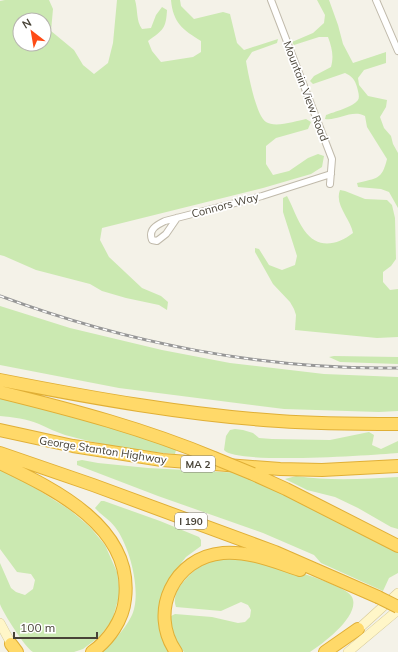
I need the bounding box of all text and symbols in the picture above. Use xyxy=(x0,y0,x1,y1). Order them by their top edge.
north arrow xyxy=(12,12,52,52)
text: N xyxy=(20,15,34,32)
street label: Mountain View Road xyxy=(280,39,332,143)
street label: Connors Way xyxy=(190,189,260,221)
street label: George Stanton Highway xyxy=(38,433,168,467)
road number: MA 2 xyxy=(181,456,215,472)
road number: I 190 xyxy=(175,513,207,529)
scale bar xyxy=(14,614,97,640)
text: 100 m xyxy=(20,620,55,635)

